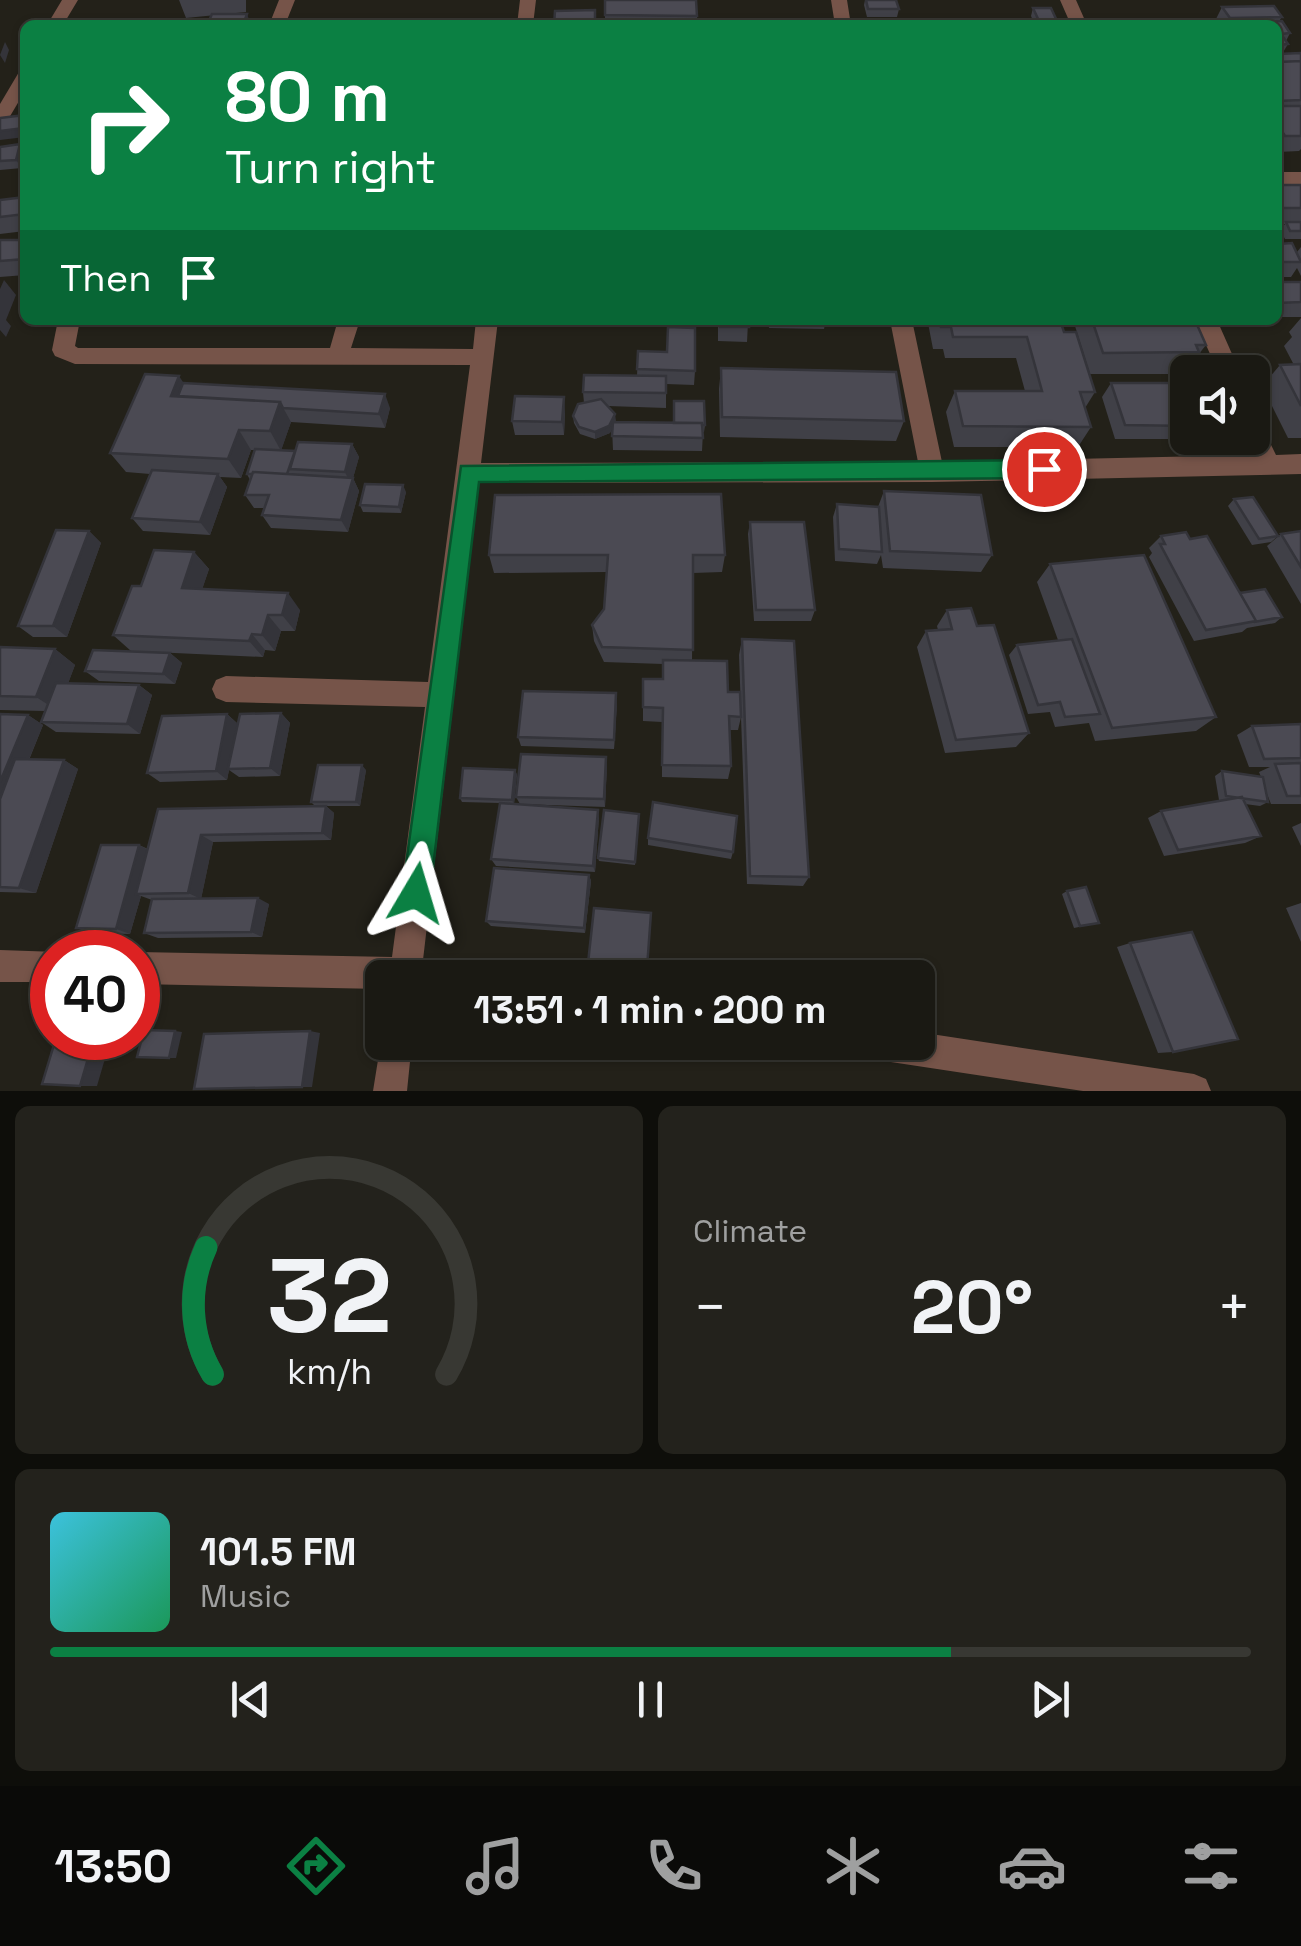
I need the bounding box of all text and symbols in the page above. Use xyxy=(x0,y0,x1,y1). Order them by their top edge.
text: 80 m xyxy=(225,52,390,141)
icon: right xyxy=(60,60,190,190)
text: Turn right xyxy=(225,139,436,196)
icon: arrive xyxy=(171,250,226,305)
text: Then xyxy=(60,254,151,302)
map controls xyxy=(1170,355,1270,455)
button: sound xyxy=(1170,355,1270,455)
pin xyxy=(1002,427,1087,512)
icon: arrive xyxy=(1017,442,1072,497)
position arrow xyxy=(364,841,468,945)
speed limit sign: 40 xyxy=(30,930,160,1060)
text: 13:51 · 1 min · 200 m xyxy=(474,986,826,1034)
text: Climate xyxy=(693,1211,807,1251)
text: 32 xyxy=(266,1230,392,1362)
text: 20° xyxy=(911,1259,1033,1355)
text: − xyxy=(693,1272,727,1342)
text: + xyxy=(1217,1272,1251,1342)
text: km/h xyxy=(286,1349,372,1394)
text: 101.5 FM xyxy=(200,1528,357,1576)
text: Music xyxy=(200,1576,291,1616)
icon: previous xyxy=(223,1672,278,1727)
icon: pause xyxy=(623,1672,678,1727)
icon: next xyxy=(1023,1672,1078,1727)
icon: directions xyxy=(281,1831,351,1901)
icon: music xyxy=(460,1831,530,1901)
icon: phone xyxy=(639,1831,709,1901)
icon: climate xyxy=(818,1831,888,1901)
icon: car xyxy=(997,1831,1067,1901)
icon: filters xyxy=(1176,1831,1246,1901)
text: 13:50 xyxy=(55,1838,172,1895)

